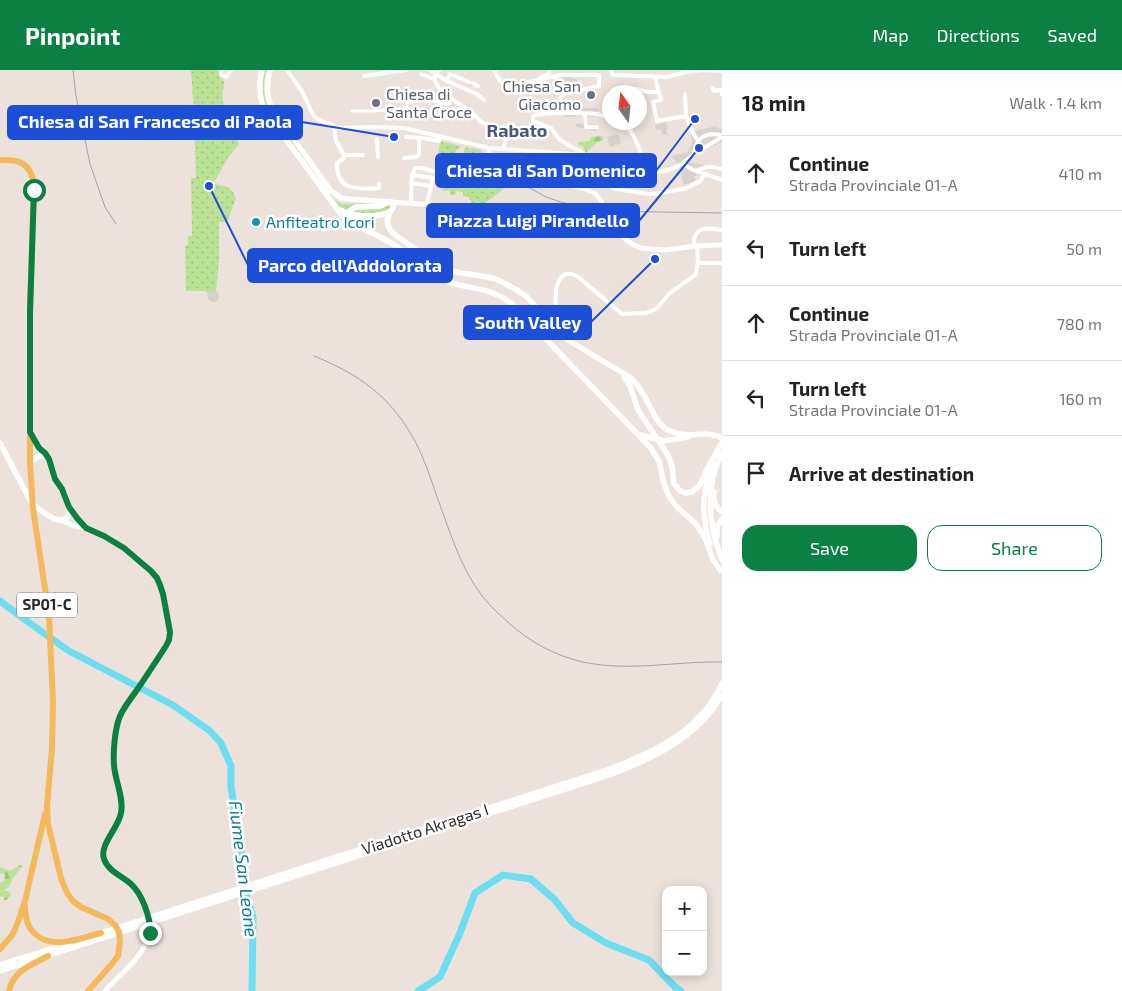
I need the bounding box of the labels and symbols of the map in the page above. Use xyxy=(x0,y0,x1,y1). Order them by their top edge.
place label: Chiesa San Giacomo xyxy=(502,76,581,113)
place label: Chiesa di Santa Croce xyxy=(386,84,472,121)
north arrow xyxy=(602,85,647,130)
marker: Chiesa San Giacomo xyxy=(585,89,597,101)
marker: Chiesa di Santa Croce xyxy=(370,97,382,109)
callout: Chiesa di San Francesco di Paola xyxy=(8,106,302,139)
text: Chiesa di San Francesco di Paola xyxy=(18,110,292,132)
district label: Rabato xyxy=(487,119,547,141)
callout: Chiesa di San Domenico xyxy=(436,154,656,187)
text: Chiesa di San Domenico xyxy=(446,159,646,181)
route start xyxy=(23,179,46,202)
callout: Piazza Luigi Pirandello xyxy=(427,204,639,237)
text: Piazza Luigi Pirandello xyxy=(437,209,629,231)
place label: Anfiteatro Icori xyxy=(266,212,375,231)
marker: Anfiteatro Icori xyxy=(250,216,262,228)
callout: Parco dell’Addolorata xyxy=(248,249,452,282)
text: Parco dell’Addolorata xyxy=(258,254,442,276)
callout: South Valley xyxy=(464,306,591,339)
text: South Valley xyxy=(475,311,582,333)
road number: SP01-C xyxy=(17,592,77,618)
water label: Fiume San Leone xyxy=(225,799,263,939)
street label: Viadotto Akragas I xyxy=(359,799,491,858)
route end xyxy=(139,922,162,945)

